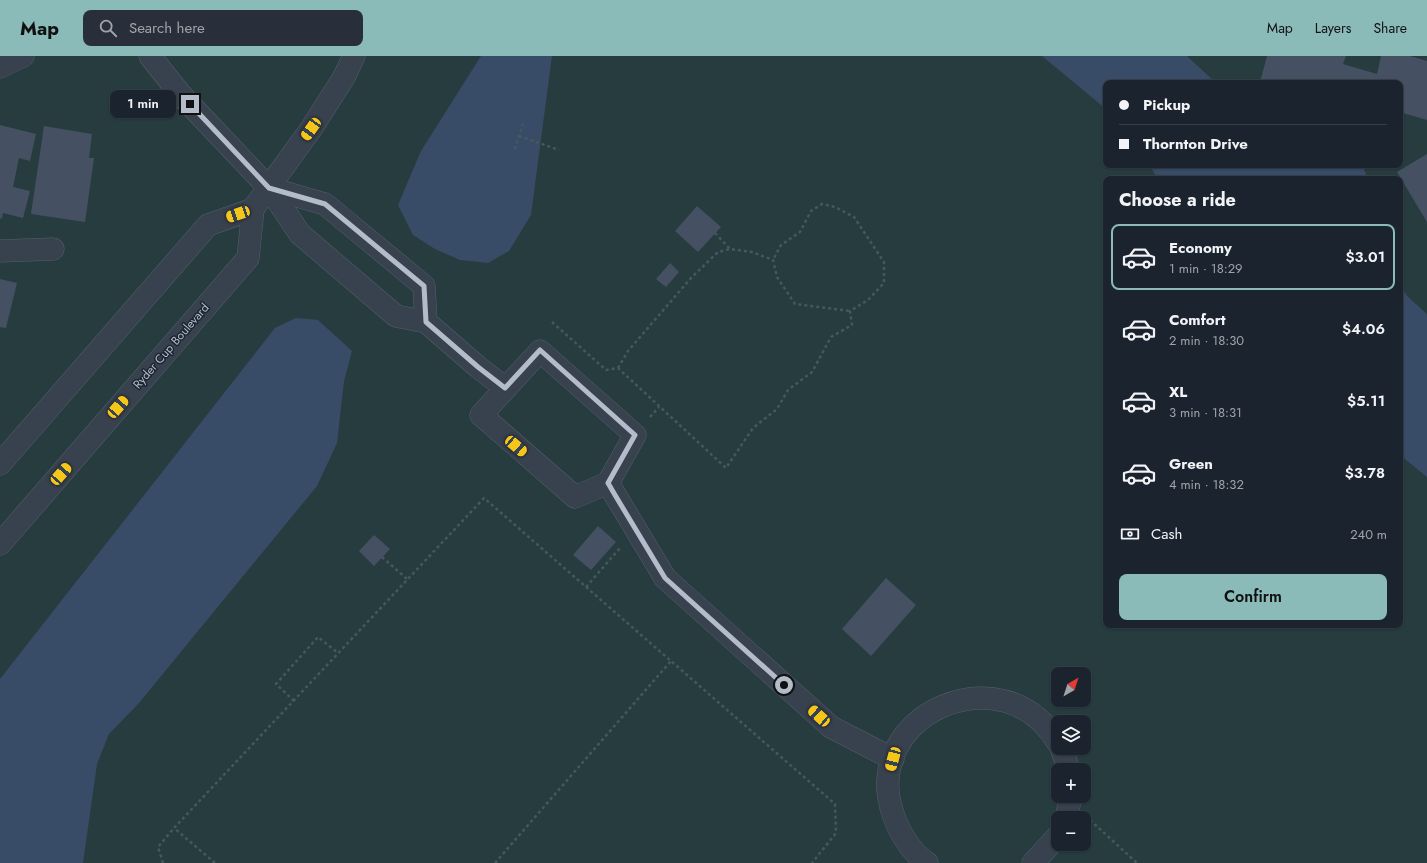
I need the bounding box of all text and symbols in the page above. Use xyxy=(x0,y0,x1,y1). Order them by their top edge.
search box xyxy=(83,10,363,46)
text: Map xyxy=(20,15,59,42)
icon: search xyxy=(97,17,119,39)
text: Search here xyxy=(129,17,205,39)
text: Map xyxy=(1267,18,1293,38)
text: Layers xyxy=(1315,18,1351,38)
text: Share xyxy=(1373,18,1407,38)
callout: 1 min xyxy=(110,90,176,118)
text: 1 min xyxy=(127,94,159,113)
text: Pickup xyxy=(1143,94,1190,116)
route end xyxy=(181,95,199,113)
car xyxy=(299,116,323,142)
text: Thornton Drive xyxy=(1143,133,1248,155)
text: Choose a ride xyxy=(1119,187,1236,213)
car xyxy=(225,204,251,224)
text: Economy xyxy=(1169,237,1232,259)
icon: car xyxy=(1121,239,1157,275)
text: $3.01 xyxy=(1345,246,1385,268)
text: 1 min · 18:29 xyxy=(1169,259,1243,278)
street label: Ryder Cup Boulevard xyxy=(129,299,213,393)
text: Comfort xyxy=(1169,309,1226,331)
icon: car xyxy=(1121,311,1157,347)
text: $4.06 xyxy=(1342,318,1385,340)
text: 2 min · 18:30 xyxy=(1169,331,1244,350)
text: XL xyxy=(1169,381,1187,403)
icon: car xyxy=(1121,383,1157,419)
text: $5.11 xyxy=(1347,390,1385,412)
car xyxy=(106,394,130,420)
text: 3 min · 18:31 xyxy=(1169,403,1242,422)
car xyxy=(503,434,529,458)
text: Green xyxy=(1169,453,1213,475)
icon: car xyxy=(1121,455,1157,491)
car xyxy=(49,461,73,487)
text: $3.78 xyxy=(1345,462,1385,484)
text: 4 min · 18:32 xyxy=(1169,475,1244,494)
icon: cash xyxy=(1119,523,1141,545)
text: Cash xyxy=(1151,523,1182,545)
text: 240 m xyxy=(1350,525,1387,544)
button: Confirm xyxy=(1119,574,1387,620)
north arrow xyxy=(1051,667,1091,707)
map controls xyxy=(1051,667,1091,851)
route start xyxy=(775,676,793,694)
car xyxy=(806,704,832,728)
button: layers xyxy=(1051,715,1091,755)
car xyxy=(884,746,902,772)
button: + xyxy=(1051,763,1091,803)
button: − xyxy=(1051,811,1091,851)

